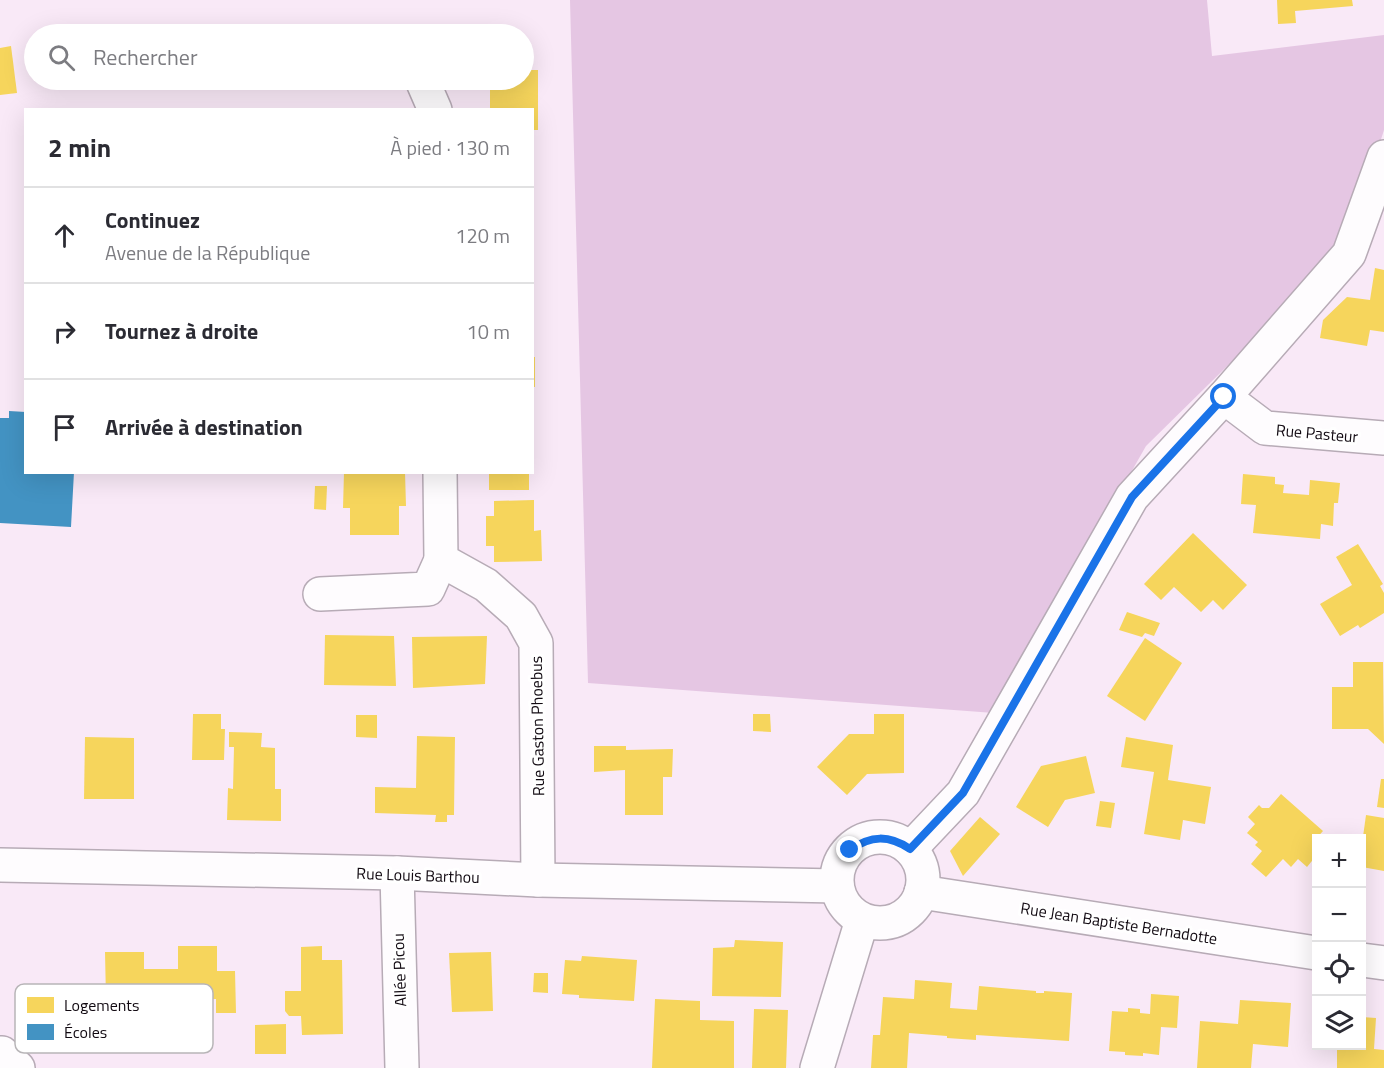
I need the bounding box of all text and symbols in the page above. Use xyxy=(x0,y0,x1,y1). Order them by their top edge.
search box xyxy=(24,24,534,90)
text: Rechercher xyxy=(93,40,198,74)
icon: search xyxy=(45,41,78,74)
text: 2 min xyxy=(48,128,111,167)
text: À pied · 130 m xyxy=(390,132,510,163)
text: Continuez xyxy=(105,203,200,237)
icon: ahead xyxy=(48,219,81,252)
text: 120 m xyxy=(455,220,510,251)
text: Avenue de la République xyxy=(105,237,310,268)
text: Tournez à droite xyxy=(105,314,258,348)
icon: right xyxy=(48,315,81,348)
text: 10 m xyxy=(466,316,510,347)
route start xyxy=(1210,383,1236,409)
text: Arrivée à destination xyxy=(105,410,303,444)
icon: arrive xyxy=(48,411,81,444)
street label: Rue Pasteur xyxy=(1275,417,1360,449)
street label: Rue Gaston Phoebus xyxy=(524,656,550,796)
map controls xyxy=(1312,834,1366,1050)
button: + xyxy=(1312,834,1366,888)
route end xyxy=(836,836,862,862)
street label: Rue Louis Barthou xyxy=(356,861,480,889)
button: − xyxy=(1312,888,1366,942)
street label: Rue Jean Baptiste Bernadotte xyxy=(1019,896,1219,950)
street label: Allée Picou xyxy=(386,933,412,1007)
button: locate xyxy=(1312,942,1366,996)
legend xyxy=(15,984,213,1053)
text: Logements xyxy=(64,993,139,1017)
button: layers xyxy=(1312,996,1366,1050)
text: Écoles xyxy=(64,1020,107,1044)

